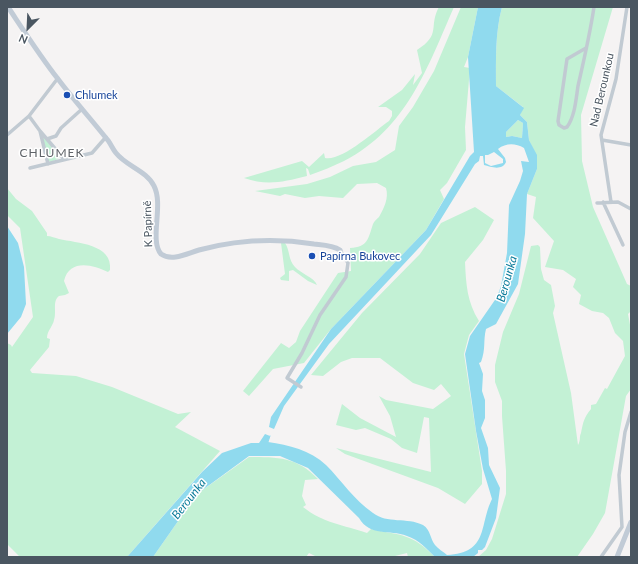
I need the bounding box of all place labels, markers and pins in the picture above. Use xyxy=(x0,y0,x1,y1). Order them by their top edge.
place label: Chlumek xyxy=(75,88,118,102)
marker: Chlumek xyxy=(62,90,72,100)
place label: Papírna Bukovec xyxy=(320,249,400,263)
marker: Papírna Bukovec xyxy=(307,251,317,261)

